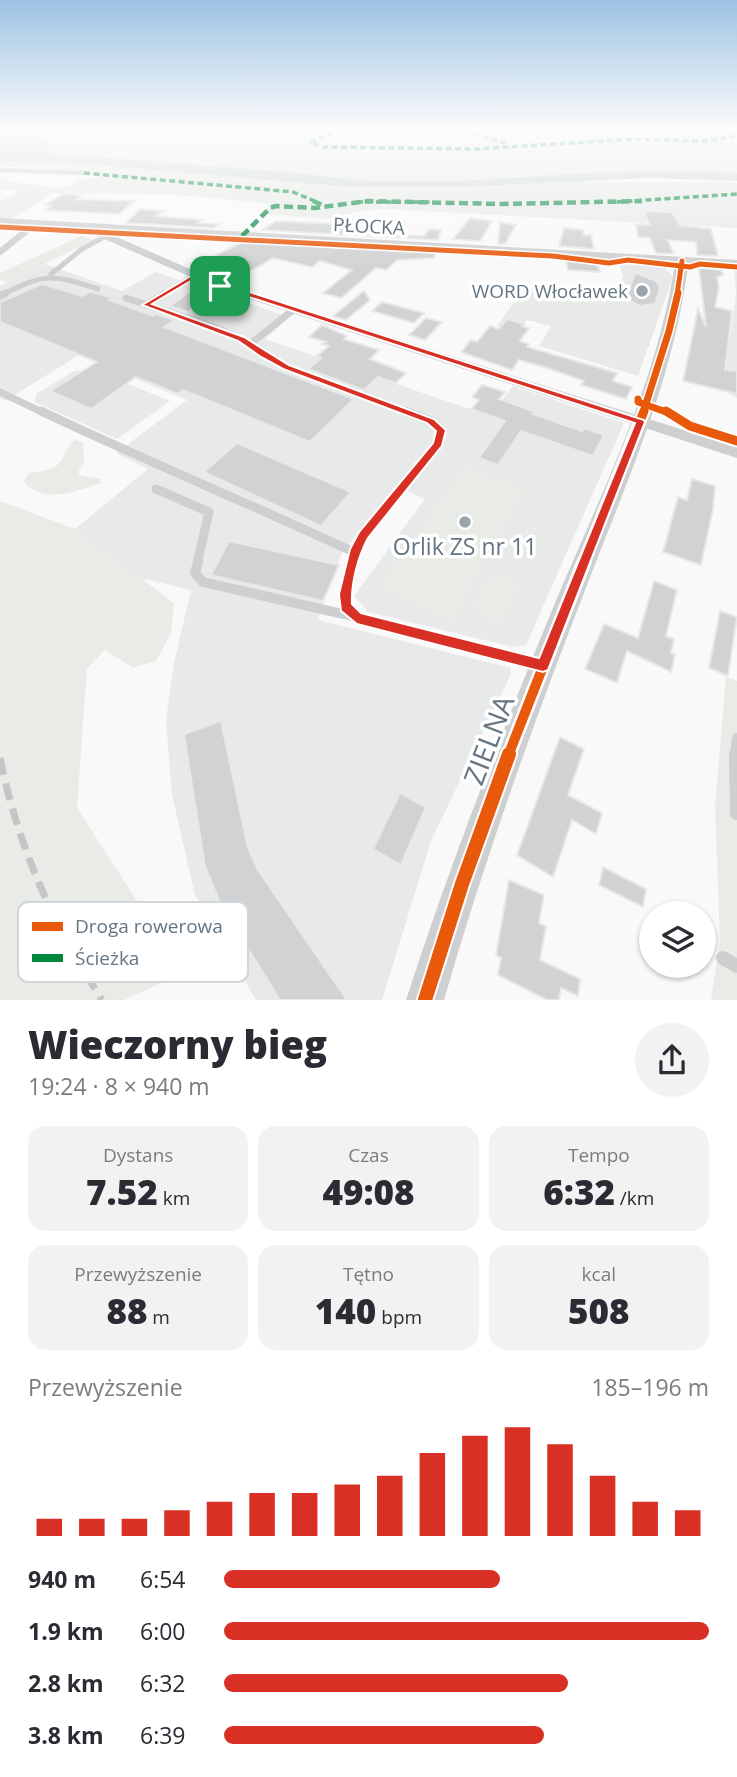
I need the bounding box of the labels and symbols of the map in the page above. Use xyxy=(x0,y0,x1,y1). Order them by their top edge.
street label: PŁOCKA xyxy=(332,211,406,241)
pin xyxy=(190,256,250,316)
place label: WORD Włocławek xyxy=(472,278,628,304)
marker: WORD Włocławek xyxy=(634,283,650,299)
marker: Orlik ZS nr 11 xyxy=(457,514,473,530)
place label: Orlik ZS nr 11 xyxy=(393,530,537,562)
street label: ZIELNA xyxy=(454,689,523,790)
legend xyxy=(18,902,248,982)
text: Droga rowerowa xyxy=(75,913,223,939)
text: Ścieżka xyxy=(75,945,139,971)

